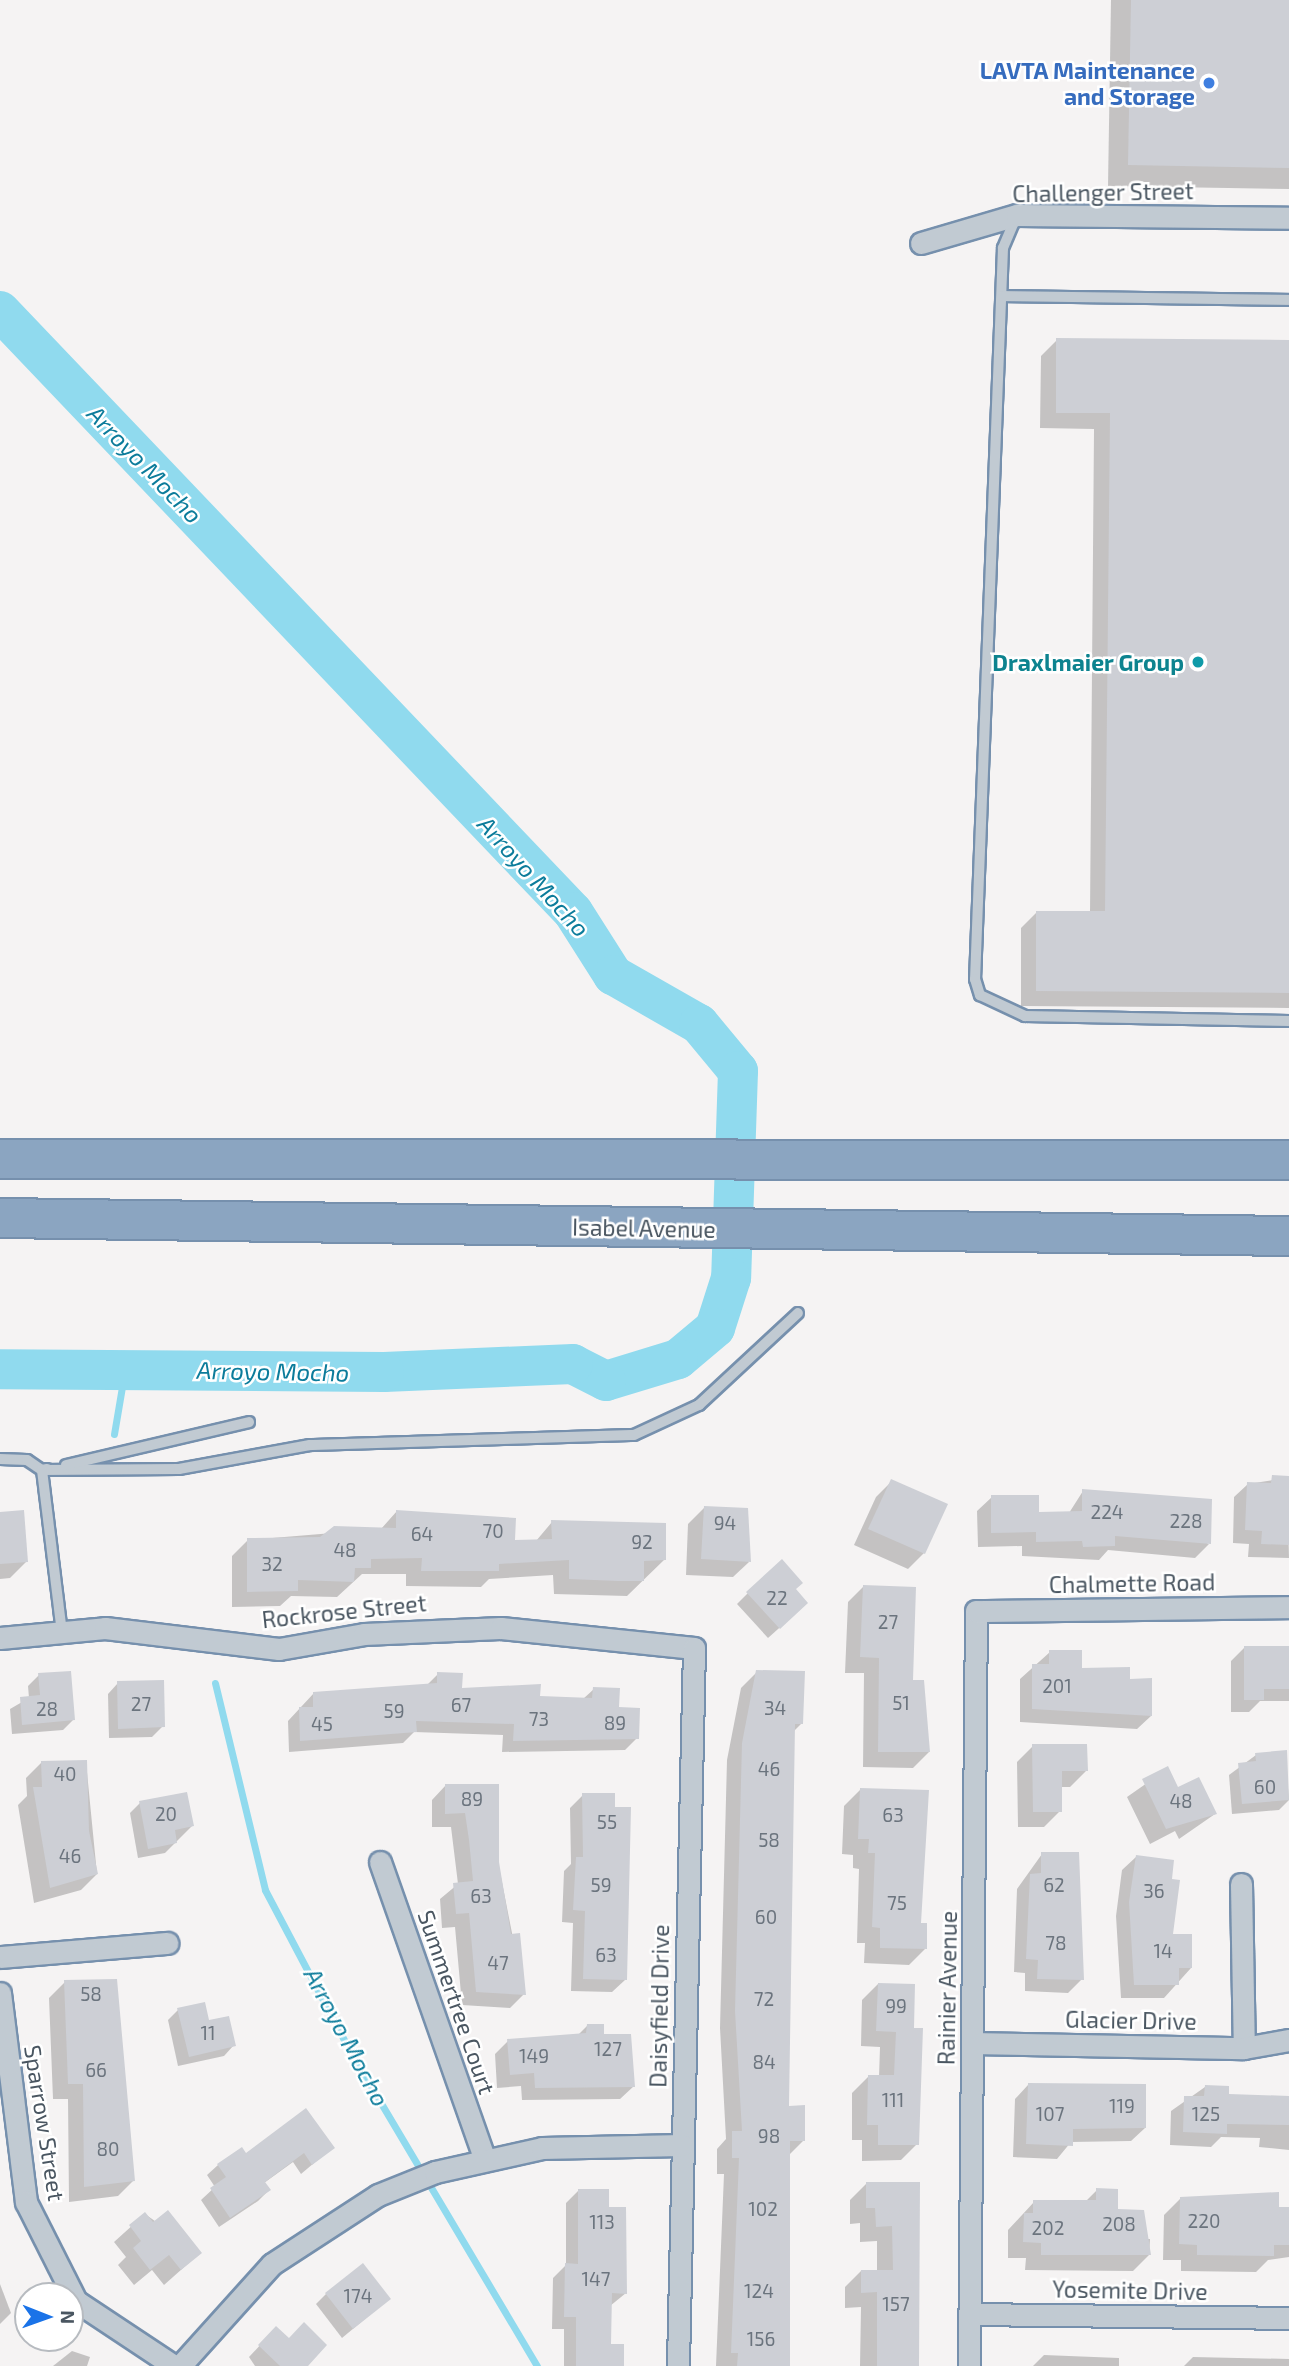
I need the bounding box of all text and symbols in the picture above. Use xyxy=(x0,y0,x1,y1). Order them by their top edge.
place label: LAVTA Maintenance and Storage xyxy=(979,56,1195,110)
marker: LAVTA Maintenance and Storage xyxy=(1201,75,1217,91)
street label: Challenger Street xyxy=(1012,177,1194,207)
water label: Arroyo Mocho xyxy=(82,399,208,529)
place label: Draxlmaier Group xyxy=(992,648,1184,676)
marker: Draxlmaier Group xyxy=(1190,654,1206,670)
water label: Arroyo Mocho xyxy=(472,810,596,942)
street label: Isabel Avenue xyxy=(571,1213,717,1243)
water label: Arroyo Mocho xyxy=(196,1355,350,1387)
house number: 224 xyxy=(1090,1501,1124,1523)
house number: 228 xyxy=(1170,1510,1202,1532)
house number: 94 xyxy=(714,1512,736,1534)
house number: 70 xyxy=(482,1520,504,1542)
house number: 64 xyxy=(411,1523,433,1545)
house number: 92 xyxy=(631,1531,653,1553)
house number: 48 xyxy=(333,1539,357,1561)
house number: 32 xyxy=(261,1553,283,1575)
street label: Chalmette Road xyxy=(1049,1568,1215,1598)
house number: 22 xyxy=(766,1587,788,1609)
street label: Rockrose Street xyxy=(260,1589,428,1633)
house number: 27 xyxy=(878,1611,898,1633)
house number: 201 xyxy=(1042,1675,1072,1697)
house number: 51 xyxy=(892,1692,910,1714)
house number: 27 xyxy=(131,1693,151,1715)
house number: 67 xyxy=(451,1694,471,1716)
house number: 34 xyxy=(764,1697,786,1719)
house number: 28 xyxy=(36,1698,58,1720)
house number: 59 xyxy=(383,1700,405,1722)
house number: 73 xyxy=(529,1708,549,1730)
house number: 89 xyxy=(604,1712,626,1734)
house number: 45 xyxy=(311,1713,333,1735)
house number: 46 xyxy=(758,1758,780,1780)
house number: 40 xyxy=(53,1763,77,1785)
house number: 60 xyxy=(1254,1776,1276,1798)
house number: 89 xyxy=(461,1788,483,1810)
house number: 48 xyxy=(1169,1790,1193,1812)
house number: 20 xyxy=(155,1803,177,1825)
house number: 63 xyxy=(882,1804,904,1826)
house number: 55 xyxy=(597,1811,617,1833)
house number: 58 xyxy=(758,1829,780,1851)
house number: 46 xyxy=(59,1845,81,1867)
house number: 59 xyxy=(590,1874,612,1896)
house number: 62 xyxy=(1043,1874,1065,1896)
house number: 36 xyxy=(1143,1880,1165,1902)
house number: 63 xyxy=(470,1885,492,1907)
house number: 75 xyxy=(887,1892,907,1914)
street label: Summertree Court xyxy=(413,1906,501,2098)
house number: 60 xyxy=(755,1906,777,1928)
street label: Rainier Avenue xyxy=(932,1910,962,2066)
street label: Daisyfield Drive xyxy=(644,1924,674,2088)
house number: 78 xyxy=(1045,1932,1067,1954)
house number: 14 xyxy=(1153,1940,1173,1962)
house number: 63 xyxy=(595,1944,617,1966)
house number: 47 xyxy=(487,1952,509,1974)
water label: Arroyo Mocho xyxy=(298,1963,396,2111)
house number: 58 xyxy=(80,1983,102,2005)
house number: 72 xyxy=(754,1988,774,2010)
house number: 99 xyxy=(885,1995,907,2017)
street label: Glacier Drive xyxy=(1065,2005,1197,2035)
house number: 11 xyxy=(200,2022,216,2044)
house number: 127 xyxy=(594,2038,622,2060)
street label: Sparrow Street xyxy=(19,2043,71,2203)
house number: 149 xyxy=(519,2045,549,2067)
house number: 84 xyxy=(752,2051,776,2073)
house number: 66 xyxy=(85,2059,107,2081)
house number: 111 xyxy=(882,2089,904,2111)
house number: 119 xyxy=(1109,2095,1135,2117)
house number: 107 xyxy=(1036,2103,1064,2125)
house number: 125 xyxy=(1192,2103,1220,2125)
house number: 98 xyxy=(758,2125,780,2147)
house number: 80 xyxy=(97,2138,119,2160)
house number: 102 xyxy=(748,2198,778,2220)
house number: 220 xyxy=(1188,2210,1220,2232)
house number: 113 xyxy=(589,2211,615,2233)
house number: 208 xyxy=(1102,2213,1136,2235)
house number: 202 xyxy=(1032,2217,1064,2239)
house number: 147 xyxy=(582,2268,610,2290)
street label: Yosemite Drive xyxy=(1052,2275,1208,2305)
house number: 124 xyxy=(744,2280,774,2302)
north arrow xyxy=(14,2282,84,2352)
house number: 174 xyxy=(344,2285,372,2307)
house number: 157 xyxy=(882,2293,910,2315)
text: N xyxy=(57,2310,80,2324)
house number: 156 xyxy=(747,2328,775,2350)

